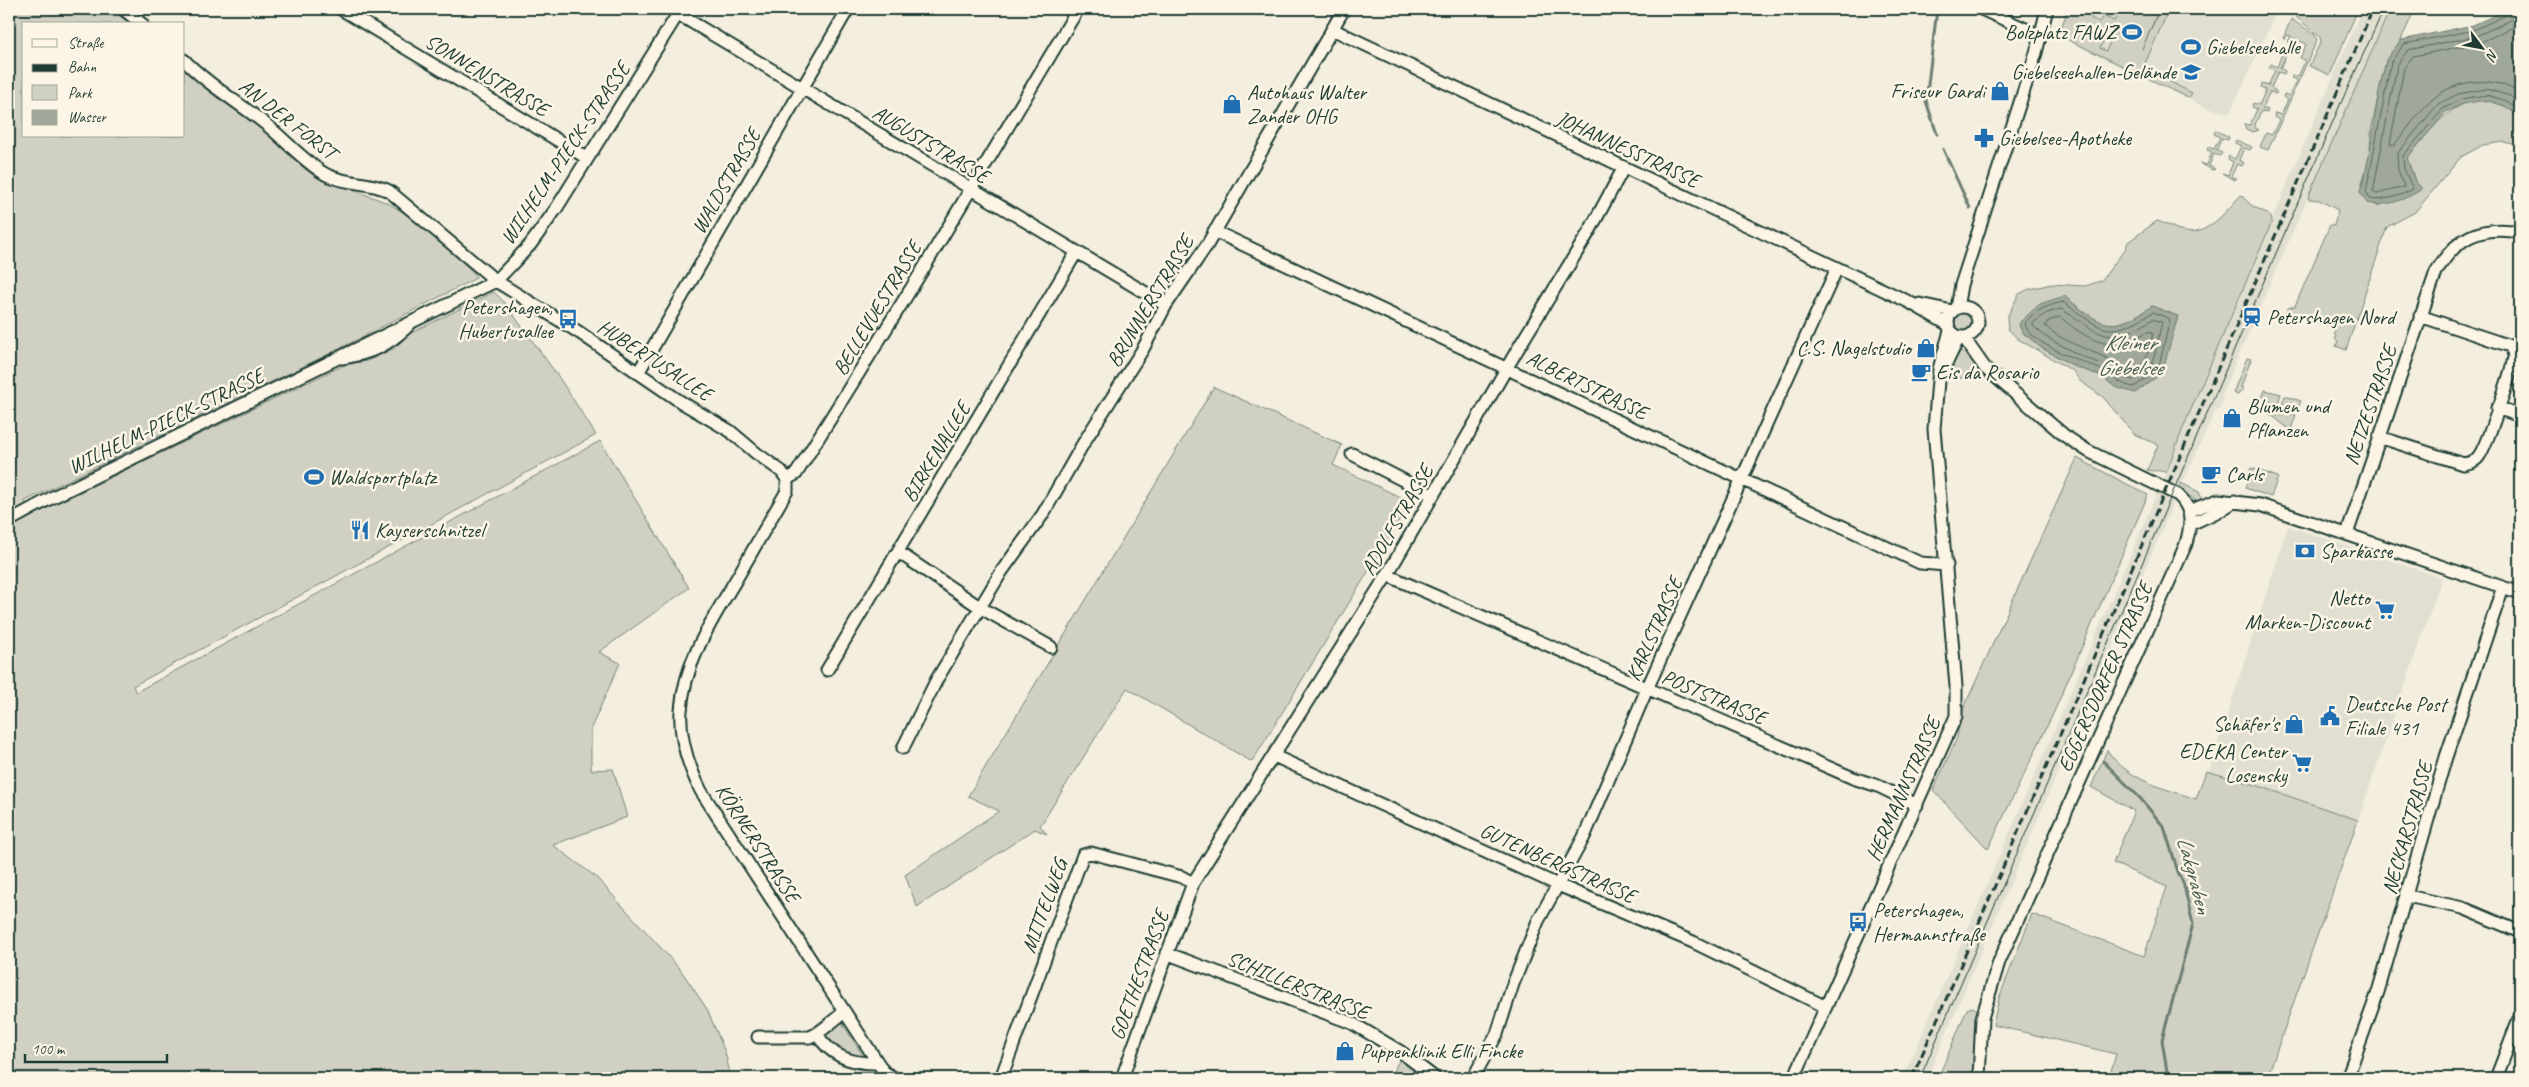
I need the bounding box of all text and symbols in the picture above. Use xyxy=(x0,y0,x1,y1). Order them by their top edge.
place label: Bolzplatz FAWZ xyxy=(2005,19,2120,45)
sports icon: Bolzplatz FAWZ xyxy=(2121,21,2143,43)
legend xyxy=(22,22,185,138)
north arrow xyxy=(2456,22,2506,72)
street label: SONNENSTRASSE xyxy=(420,28,556,124)
text: Straße xyxy=(68,34,104,53)
place label: Giebelseehalle xyxy=(2206,34,2302,60)
sports icon: Giebelseehalle xyxy=(2180,36,2202,58)
text: N xyxy=(2482,46,2502,65)
street label: WILHELM-PIECK-STRASSE xyxy=(494,55,637,249)
text: Bahn xyxy=(68,58,96,77)
place label: Giebelseehallen-Gelände xyxy=(2011,59,2178,85)
school or university icon: Giebelseehallen-Gelände xyxy=(2180,61,2202,83)
street label: AN DER FORST xyxy=(234,73,346,168)
place label: Friseur Gardi xyxy=(1891,78,1988,104)
place label: Autohaus Walter Zander OHG xyxy=(1247,79,1367,129)
shop icon: Friseur Gardi xyxy=(1989,80,2011,102)
text: Park xyxy=(68,84,93,103)
shop icon: Autohaus Walter Zander OHG xyxy=(1221,93,1243,115)
street label: AUGUSTSTRASSE xyxy=(868,99,996,190)
street label: JOHANNESSTRASSE xyxy=(1551,104,1706,195)
text: Wasser xyxy=(68,108,107,127)
street label: WALDSTRASSE xyxy=(685,122,768,238)
place label: Giebelsee-Apotheke xyxy=(1999,125,2132,151)
pharmacy icon: Giebelsee-Apotheke xyxy=(1973,127,1995,149)
street label: BRUNNERSTRASSE xyxy=(1101,228,1201,371)
street label: BELLEVUESTRASSE xyxy=(827,234,929,380)
place label: Petershagen, Hubertusallee xyxy=(458,294,554,344)
place label: Petershagen Nord xyxy=(2267,304,2398,330)
station icon: Petershagen Nord xyxy=(2241,306,2263,328)
bus stop icon: Petershagen, Hubertusallee xyxy=(557,308,579,330)
street label: HUBERTUSALLEE xyxy=(593,313,719,408)
water label: Kleiner Giebelsee xyxy=(2098,329,2166,382)
place label: C.S. Nagelstudio xyxy=(1796,335,1914,361)
shop icon: C.S. Nagelstudio xyxy=(1915,337,1937,359)
street label: NETZESTRASSE xyxy=(2337,339,2404,468)
street label: ALBERTSTRASSE xyxy=(1522,345,1654,427)
place label: Eis da Rosario xyxy=(1936,359,2040,385)
street label: WILHELM-PIECK-STRASSE xyxy=(64,361,270,480)
cafe icon: Eis da Rosario xyxy=(1910,361,1932,383)
place label: Blumen und Pflanzen xyxy=(2247,393,2333,443)
street label: BIRKENALLEE xyxy=(896,395,977,507)
shop icon: Blumen und Pflanzen xyxy=(2221,407,2243,429)
street label: ADOLFSTRASSE xyxy=(1355,458,1440,580)
place label: Carls xyxy=(2226,461,2265,487)
cafe icon: Carls xyxy=(2200,463,2222,485)
place label: Waldsportplatz xyxy=(329,464,438,490)
sports icon: Waldsportplatz xyxy=(303,466,325,488)
place label: Kayserschnitzel xyxy=(375,517,487,543)
restaurant icon: Kayserschnitzel xyxy=(349,519,371,541)
place label: Sparkasse xyxy=(2320,538,2393,564)
bank icon: Sparkasse xyxy=(2294,540,2316,562)
street label: KARLSTRASSE xyxy=(1620,571,1689,685)
street label: EGGERSDORFER STRASSE xyxy=(2052,576,2159,776)
place label: Netto Marken-Discount xyxy=(2245,585,2373,635)
supermarket icon: Netto Marken-Discount xyxy=(2374,599,2396,621)
street label: POSTSTRASSE xyxy=(1658,663,1772,732)
place label: Deutsche Post Filiale 431 xyxy=(2345,691,2449,741)
public building icon: Deutsche Post Filiale 431 xyxy=(2319,705,2341,727)
street label: HERMANNSTRASSE xyxy=(1860,711,1947,865)
place label: Schäfer's xyxy=(2213,711,2281,737)
shop icon: Schäfer's xyxy=(2283,713,2305,735)
place label: EDEKA Center Losensky xyxy=(2179,738,2289,788)
supermarket icon: EDEKA Center Losensky xyxy=(2291,752,2313,774)
street label: NECKARSTRASSE xyxy=(2376,756,2439,897)
street label: KÖRNERSTRASSE xyxy=(710,779,807,909)
street label: GUTENBERGSTRASSE xyxy=(1476,817,1642,910)
water label: Lakgraben xyxy=(2170,834,2218,918)
street label: MITTELWEG xyxy=(1015,852,1074,956)
place label: Petershagen, Hermannstraße xyxy=(1873,897,1987,947)
street label: GOETHESTRASSE xyxy=(1104,904,1175,1043)
bus stop icon: Petershagen, Hermannstraße xyxy=(1847,911,1869,933)
street label: SCHILLERSTRASSE xyxy=(1223,945,1375,1026)
scale bar xyxy=(25,1032,168,1064)
place label: Puppenklinik Elli Fincke xyxy=(1360,1038,1524,1064)
text: 100 m xyxy=(32,1040,66,1059)
shop icon: Puppenklinik Elli Fincke xyxy=(1334,1040,1356,1062)

